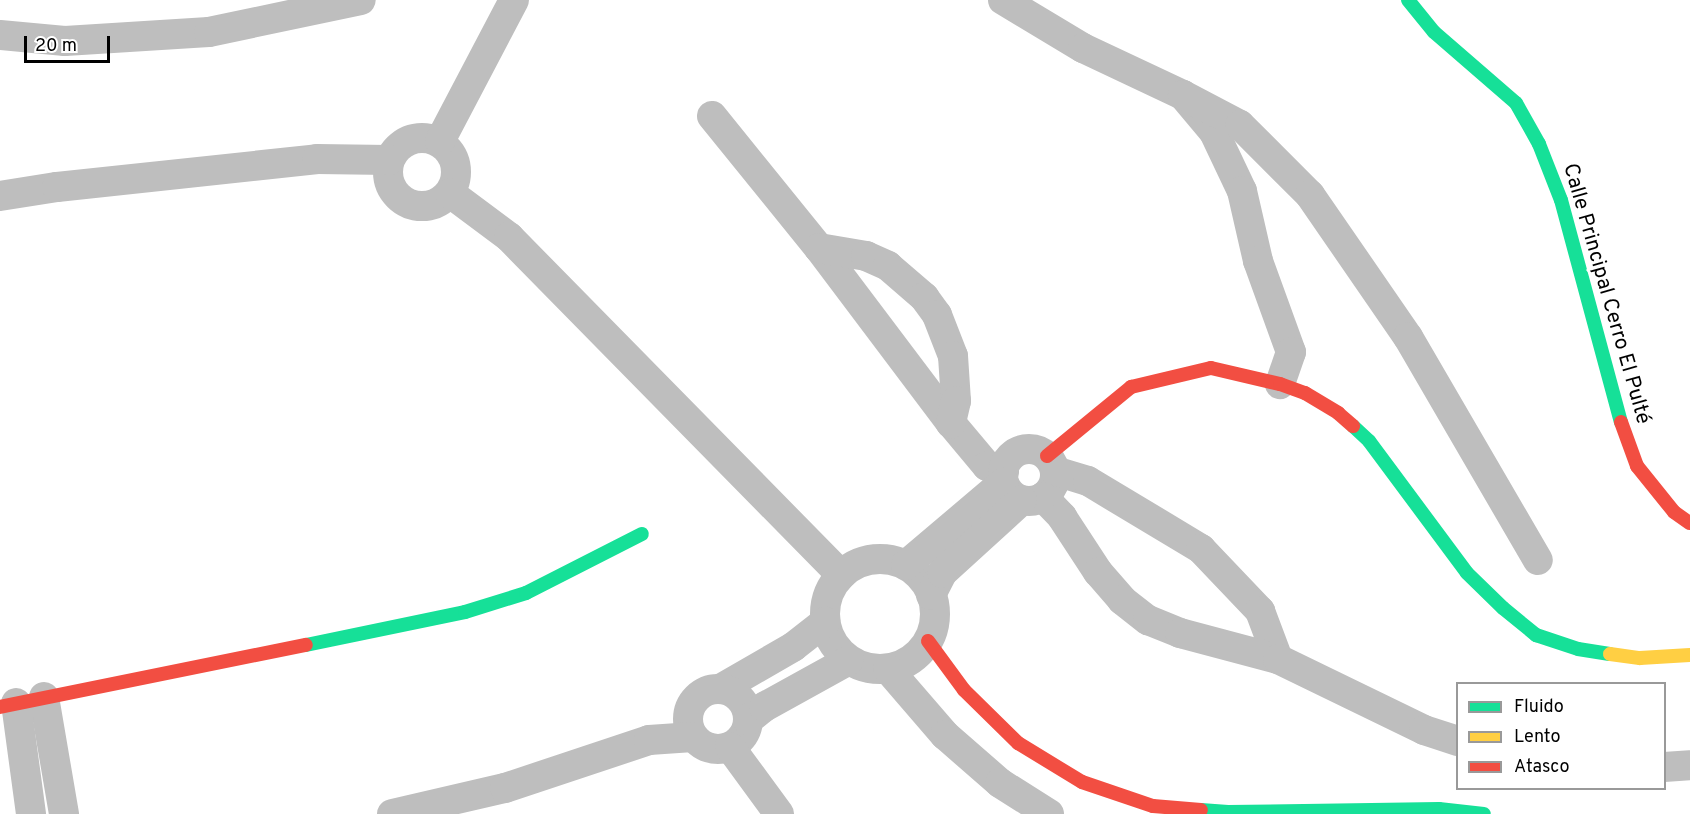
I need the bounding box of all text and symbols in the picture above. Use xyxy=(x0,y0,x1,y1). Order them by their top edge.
scale bar xyxy=(27,24,112,62)
text: 20 m xyxy=(35,35,77,58)
street label: Calle Principal Cerro El Pulté xyxy=(1557,161,1655,427)
legend xyxy=(1456,682,1666,790)
text: Fluido xyxy=(1514,696,1564,719)
text: Lento xyxy=(1514,726,1560,749)
text: Atasco xyxy=(1514,756,1570,779)

